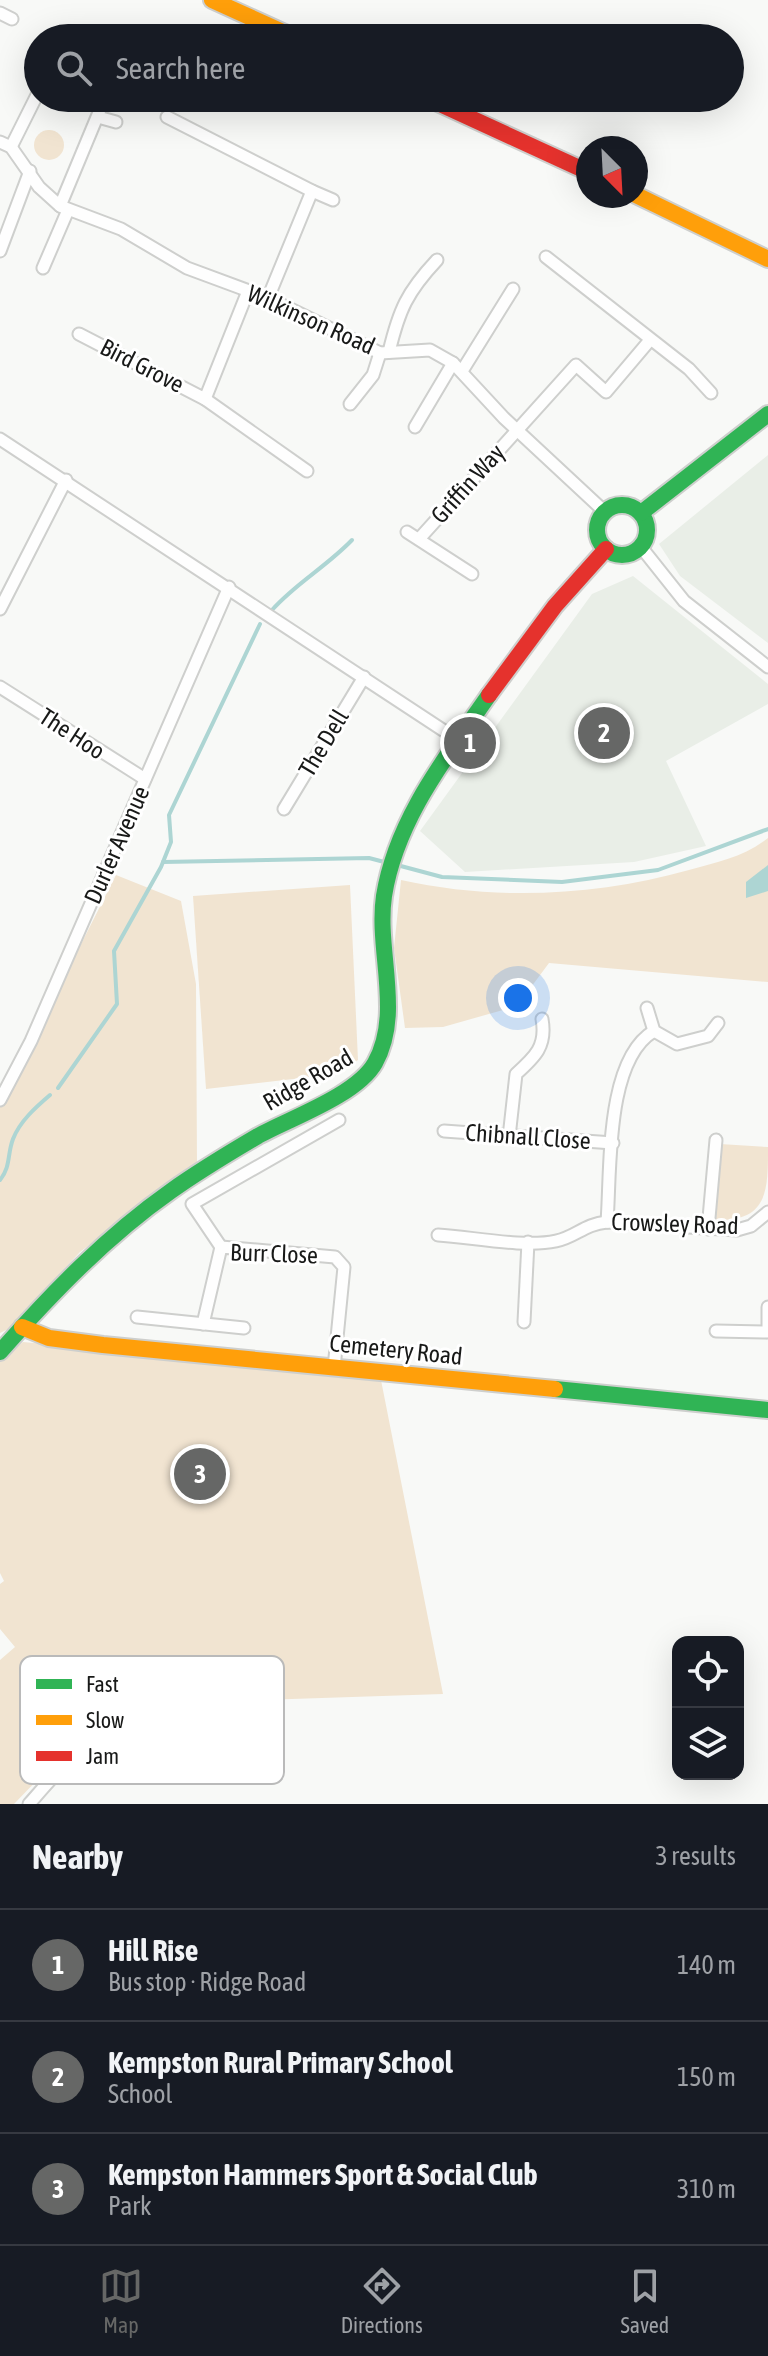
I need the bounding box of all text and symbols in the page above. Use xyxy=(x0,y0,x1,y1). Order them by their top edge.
search box xyxy=(24,24,744,112)
icon: search xyxy=(52,46,96,90)
text: Search here xyxy=(116,51,245,85)
north arrow xyxy=(576,136,648,208)
street label: Wilkinson Road xyxy=(243,279,379,360)
street label: Bird Grove xyxy=(96,333,188,398)
street label: Griffin Way xyxy=(425,439,510,529)
street label: The Hoo xyxy=(35,703,110,765)
pin: 2 xyxy=(578,703,630,763)
street label: The Dell xyxy=(293,704,354,781)
pin: 1 xyxy=(444,713,496,773)
street label: Durler Avenue xyxy=(79,782,154,908)
your location xyxy=(498,978,538,1018)
street label: Ridge Road xyxy=(258,1043,357,1116)
street label: Chibnall Close xyxy=(464,1119,592,1154)
street label: Crowsley Road xyxy=(611,1208,739,1239)
street label: Burr Close xyxy=(230,1238,318,1269)
street label: Cemetery Road xyxy=(328,1329,464,1370)
pin: 3 xyxy=(174,1444,226,1504)
map controls xyxy=(672,1636,744,1780)
button: locate xyxy=(672,1636,744,1708)
legend xyxy=(20,1656,284,1784)
text: Fast xyxy=(86,1671,119,1697)
text: Slow xyxy=(86,1707,124,1733)
button: layers xyxy=(672,1708,744,1780)
text: Jam xyxy=(86,1743,119,1769)
text: Nearby xyxy=(32,1837,123,1876)
text: 3 results xyxy=(655,1841,736,1871)
text: Hill Rise xyxy=(108,1933,198,1967)
text: 1 xyxy=(52,1950,64,1980)
text: 140 m xyxy=(677,1950,736,1980)
text: Bus stop · Ridge Road xyxy=(108,1967,306,1997)
text: Kempston Rural Primary School xyxy=(108,2045,453,2079)
text: 2 xyxy=(52,2062,64,2092)
text: 150 m xyxy=(677,2062,736,2092)
text: School xyxy=(108,2079,172,2109)
text: Kempston Hammers Sport & Social Club xyxy=(108,2157,538,2191)
text: 3 xyxy=(52,2174,64,2204)
text: 310 m xyxy=(677,2174,736,2204)
text: Park xyxy=(108,2191,151,2221)
tab: Map xyxy=(99,2264,143,2338)
tab: Directions xyxy=(341,2264,423,2338)
tab: Saved xyxy=(620,2264,669,2338)

